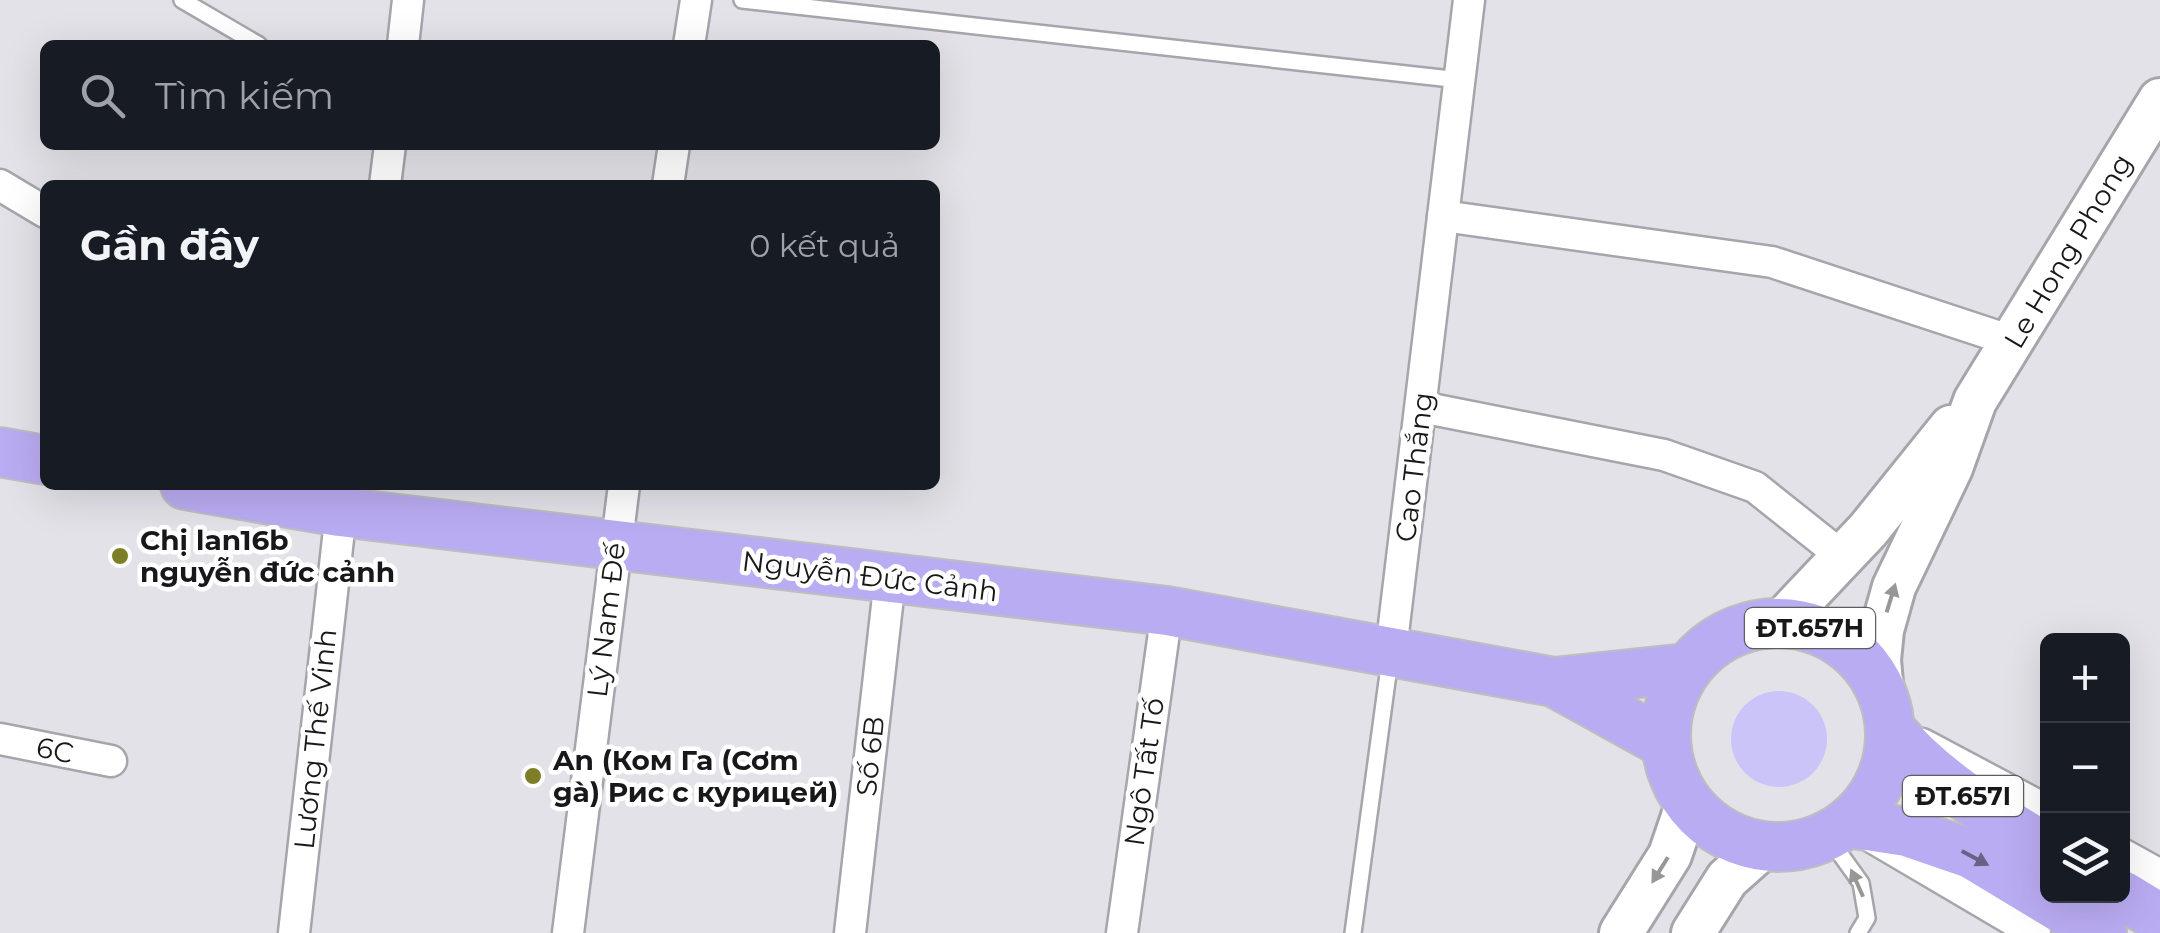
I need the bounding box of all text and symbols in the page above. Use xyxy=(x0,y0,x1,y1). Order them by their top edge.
search box xyxy=(40,40,940,150)
icon: search xyxy=(75,68,130,123)
text: Tìm kiếm xyxy=(155,72,334,119)
street label: Le Hong Phong xyxy=(1997,148,2139,354)
text: Gần đây xyxy=(80,219,259,271)
text: 0 kết quả xyxy=(749,226,900,265)
street label: Cao Thắng xyxy=(1388,390,1440,544)
place label: Chị lan16b nguyễn đức cảnh xyxy=(140,523,395,589)
street label: Lý Nam Đế xyxy=(580,541,632,699)
street label: Nguyễn Đức Cảnh xyxy=(740,543,1000,609)
marker: Chị lan16b nguyễn đức cảnh xyxy=(109,545,131,567)
one-way arrow xyxy=(1884,583,1899,613)
road number: ĐT.657H xyxy=(1745,608,1875,648)
street label: Lương Thế Vinh xyxy=(287,627,343,851)
map controls xyxy=(2040,633,2130,903)
button: + xyxy=(2040,633,2130,723)
street label: Ngô Tất Tố xyxy=(1117,695,1171,848)
street label: Số 6B xyxy=(849,714,891,798)
button: − xyxy=(2040,723,2130,813)
street label: 6C xyxy=(33,730,77,770)
place label: An (Ком Га (Cơm gà) Рис с курицей) xyxy=(552,743,838,809)
marker: An (Ком Га (Cơm gà) Рис с курицей) xyxy=(522,765,544,787)
road number: ĐT.657I xyxy=(1903,776,2023,816)
button: layers xyxy=(2040,813,2130,903)
one-way arrow xyxy=(1960,849,1989,866)
one-way arrow xyxy=(1652,856,1670,884)
one-way arrow xyxy=(1849,868,1865,898)

